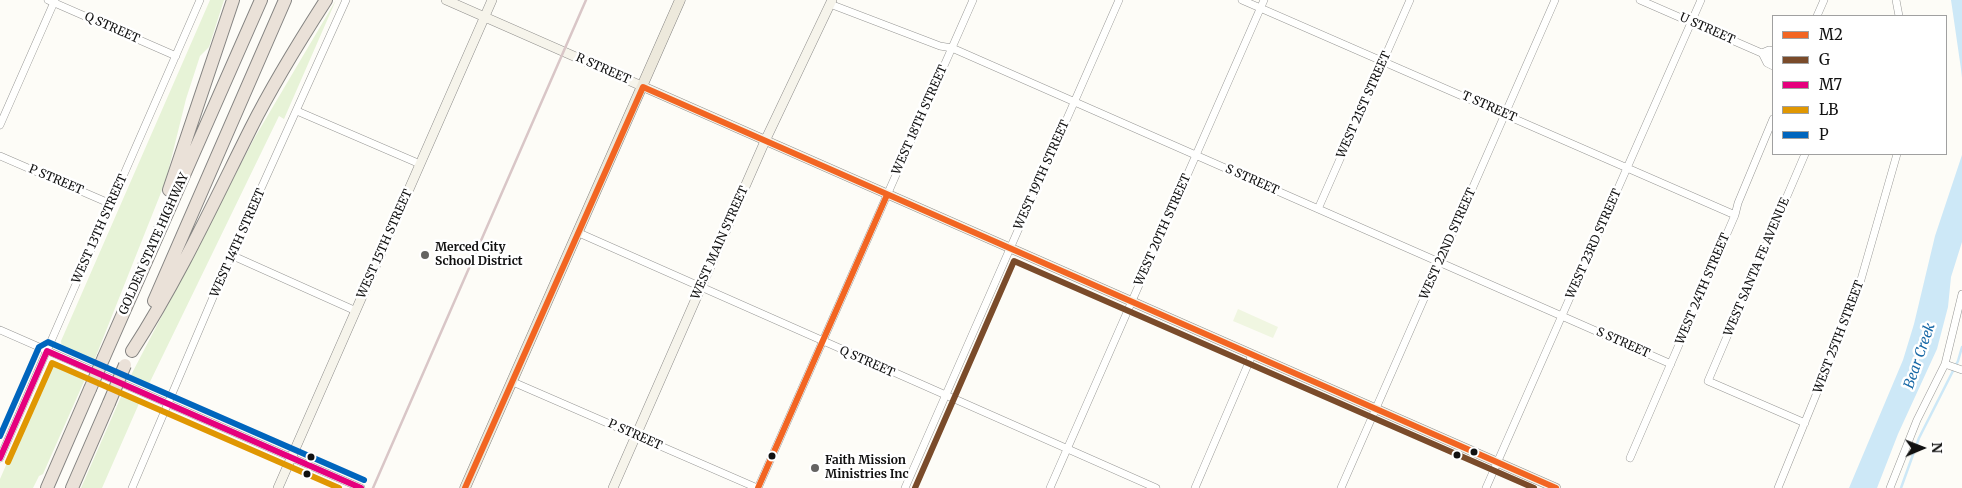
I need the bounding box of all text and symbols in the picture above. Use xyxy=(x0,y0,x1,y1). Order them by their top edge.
street label: Q STREET xyxy=(82,9,142,47)
street label: U STREET xyxy=(1677,10,1737,48)
legend xyxy=(1772,15,1947,155)
text: M2 xyxy=(1819,25,1843,44)
street label: WEST 21ST STREET xyxy=(1334,49,1394,161)
text: G xyxy=(1819,50,1830,69)
street label: R STREET xyxy=(573,51,633,87)
street label: WEST 18TH STREET xyxy=(889,63,951,177)
text: M7 xyxy=(1819,75,1842,94)
street label: T STREET xyxy=(1459,89,1519,125)
text: LB xyxy=(1819,100,1838,119)
street label: WEST 19TH STREET xyxy=(1011,118,1073,232)
text: P xyxy=(1819,125,1829,144)
street label: P STREET xyxy=(27,162,85,198)
street label: S STREET xyxy=(1223,162,1281,198)
street label: GOLDEN STATE HIGHWAY xyxy=(116,171,192,317)
street label: WEST 13TH STREET xyxy=(69,172,131,286)
street label: WEST 20TH STREET xyxy=(1132,172,1194,288)
street label: WEST MAIN STREET xyxy=(688,184,752,302)
street label: WEST 22ND STREET xyxy=(1417,186,1479,302)
street label: WEST 14TH STREET xyxy=(208,187,268,299)
street label: WEST 15TH STREET xyxy=(354,187,416,301)
street label: WEST 23RD STREET xyxy=(1563,187,1625,301)
street label: WEST SANTA FE AVENUE xyxy=(1721,196,1793,338)
street label: WEST 24TH STREET xyxy=(1673,231,1733,347)
place label: Merced City School District xyxy=(435,241,523,269)
marker: Merced City School District xyxy=(419,249,431,261)
street label: WEST 25TH STREET xyxy=(1811,279,1867,395)
water label: Bear Creek xyxy=(1901,321,1939,391)
street label: S STREET xyxy=(1594,325,1652,361)
street label: Q STREET xyxy=(837,343,897,381)
street label: P STREET xyxy=(606,417,664,453)
north arrow xyxy=(1897,423,1947,473)
text: N xyxy=(1928,442,1946,453)
unlabelled marker xyxy=(1469,447,1479,457)
unlabelled marker xyxy=(1452,450,1462,460)
unlabelled marker xyxy=(767,451,777,461)
unlabelled marker xyxy=(306,452,316,462)
place label: Faith Mission Ministries Inc xyxy=(825,454,909,482)
marker: Faith Mission Ministries Inc xyxy=(809,462,821,474)
unlabelled marker xyxy=(302,469,312,479)

